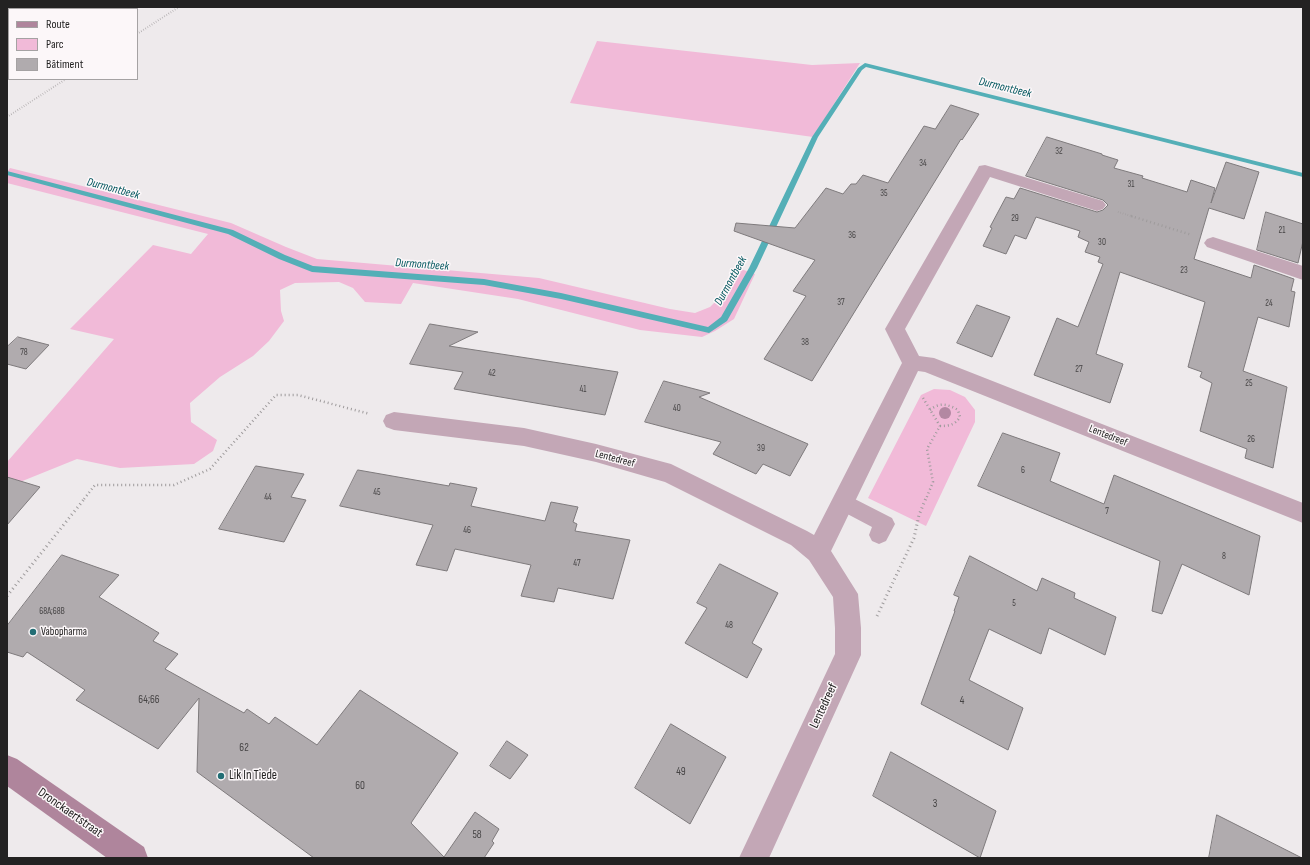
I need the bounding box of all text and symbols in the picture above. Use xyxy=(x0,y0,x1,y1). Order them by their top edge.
legend xyxy=(8,8,138,80)
text: Route xyxy=(46,17,70,32)
text: Parc xyxy=(46,37,64,52)
text: Bâtiment xyxy=(46,57,83,72)
water label: Durmontbeek xyxy=(977,75,1033,101)
house number: 32 xyxy=(1055,147,1063,157)
house number: 34 xyxy=(919,159,927,169)
water label: Durmontbeek xyxy=(85,175,141,203)
house number: 31 xyxy=(1128,180,1134,190)
house number: 35 xyxy=(880,189,888,199)
house number: 29 xyxy=(1011,214,1019,224)
house number: 21 xyxy=(1279,226,1285,236)
house number: 36 xyxy=(848,231,856,241)
house number: 30 xyxy=(1098,238,1106,248)
water label: Durmontbeek xyxy=(712,254,750,308)
water label: Durmontbeek xyxy=(395,256,449,274)
house number: 23 xyxy=(1180,266,1188,276)
house number: 37 xyxy=(837,298,845,308)
house number: 24 xyxy=(1265,299,1273,309)
house number: 38 xyxy=(801,338,809,348)
house number: 78 xyxy=(20,348,28,358)
house number: 27 xyxy=(1075,365,1083,375)
house number: 42 xyxy=(488,369,496,379)
house number: 25 xyxy=(1245,379,1253,389)
house number: 41 xyxy=(580,385,586,395)
house number: 40 xyxy=(673,404,681,414)
street label: Lentedreef xyxy=(1087,422,1129,450)
house number: 26 xyxy=(1247,435,1255,445)
house number: 39 xyxy=(757,444,765,454)
street label: Lentedreef xyxy=(594,447,636,471)
house number: 6 xyxy=(1021,466,1025,476)
house number: 45 xyxy=(373,488,381,498)
house number: 44 xyxy=(264,493,272,503)
house number: 7 xyxy=(1105,507,1109,517)
house number: 46 xyxy=(463,526,471,536)
house number: 8 xyxy=(1222,552,1226,562)
house number: 47 xyxy=(573,559,581,569)
house number: 5 xyxy=(1012,599,1016,609)
house number: 68A;68B xyxy=(39,607,65,617)
house number: 48 xyxy=(725,621,733,631)
place label: Vabopharma xyxy=(41,625,87,639)
marker: Vabopharma xyxy=(28,627,38,637)
street label: Lentedreef xyxy=(807,681,841,731)
house number: 64;66 xyxy=(138,693,160,707)
house number: 4 xyxy=(960,694,964,708)
house number: 62 xyxy=(239,741,249,755)
house number: 49 xyxy=(676,765,686,779)
place label: Lik In Tiede xyxy=(229,768,277,784)
marker: Lik In Tiede xyxy=(216,771,226,781)
house number: 60 xyxy=(355,779,365,793)
street label: Dronckaertstraat xyxy=(35,785,105,841)
house number: 3 xyxy=(933,797,937,811)
house number: 58 xyxy=(472,828,482,842)

